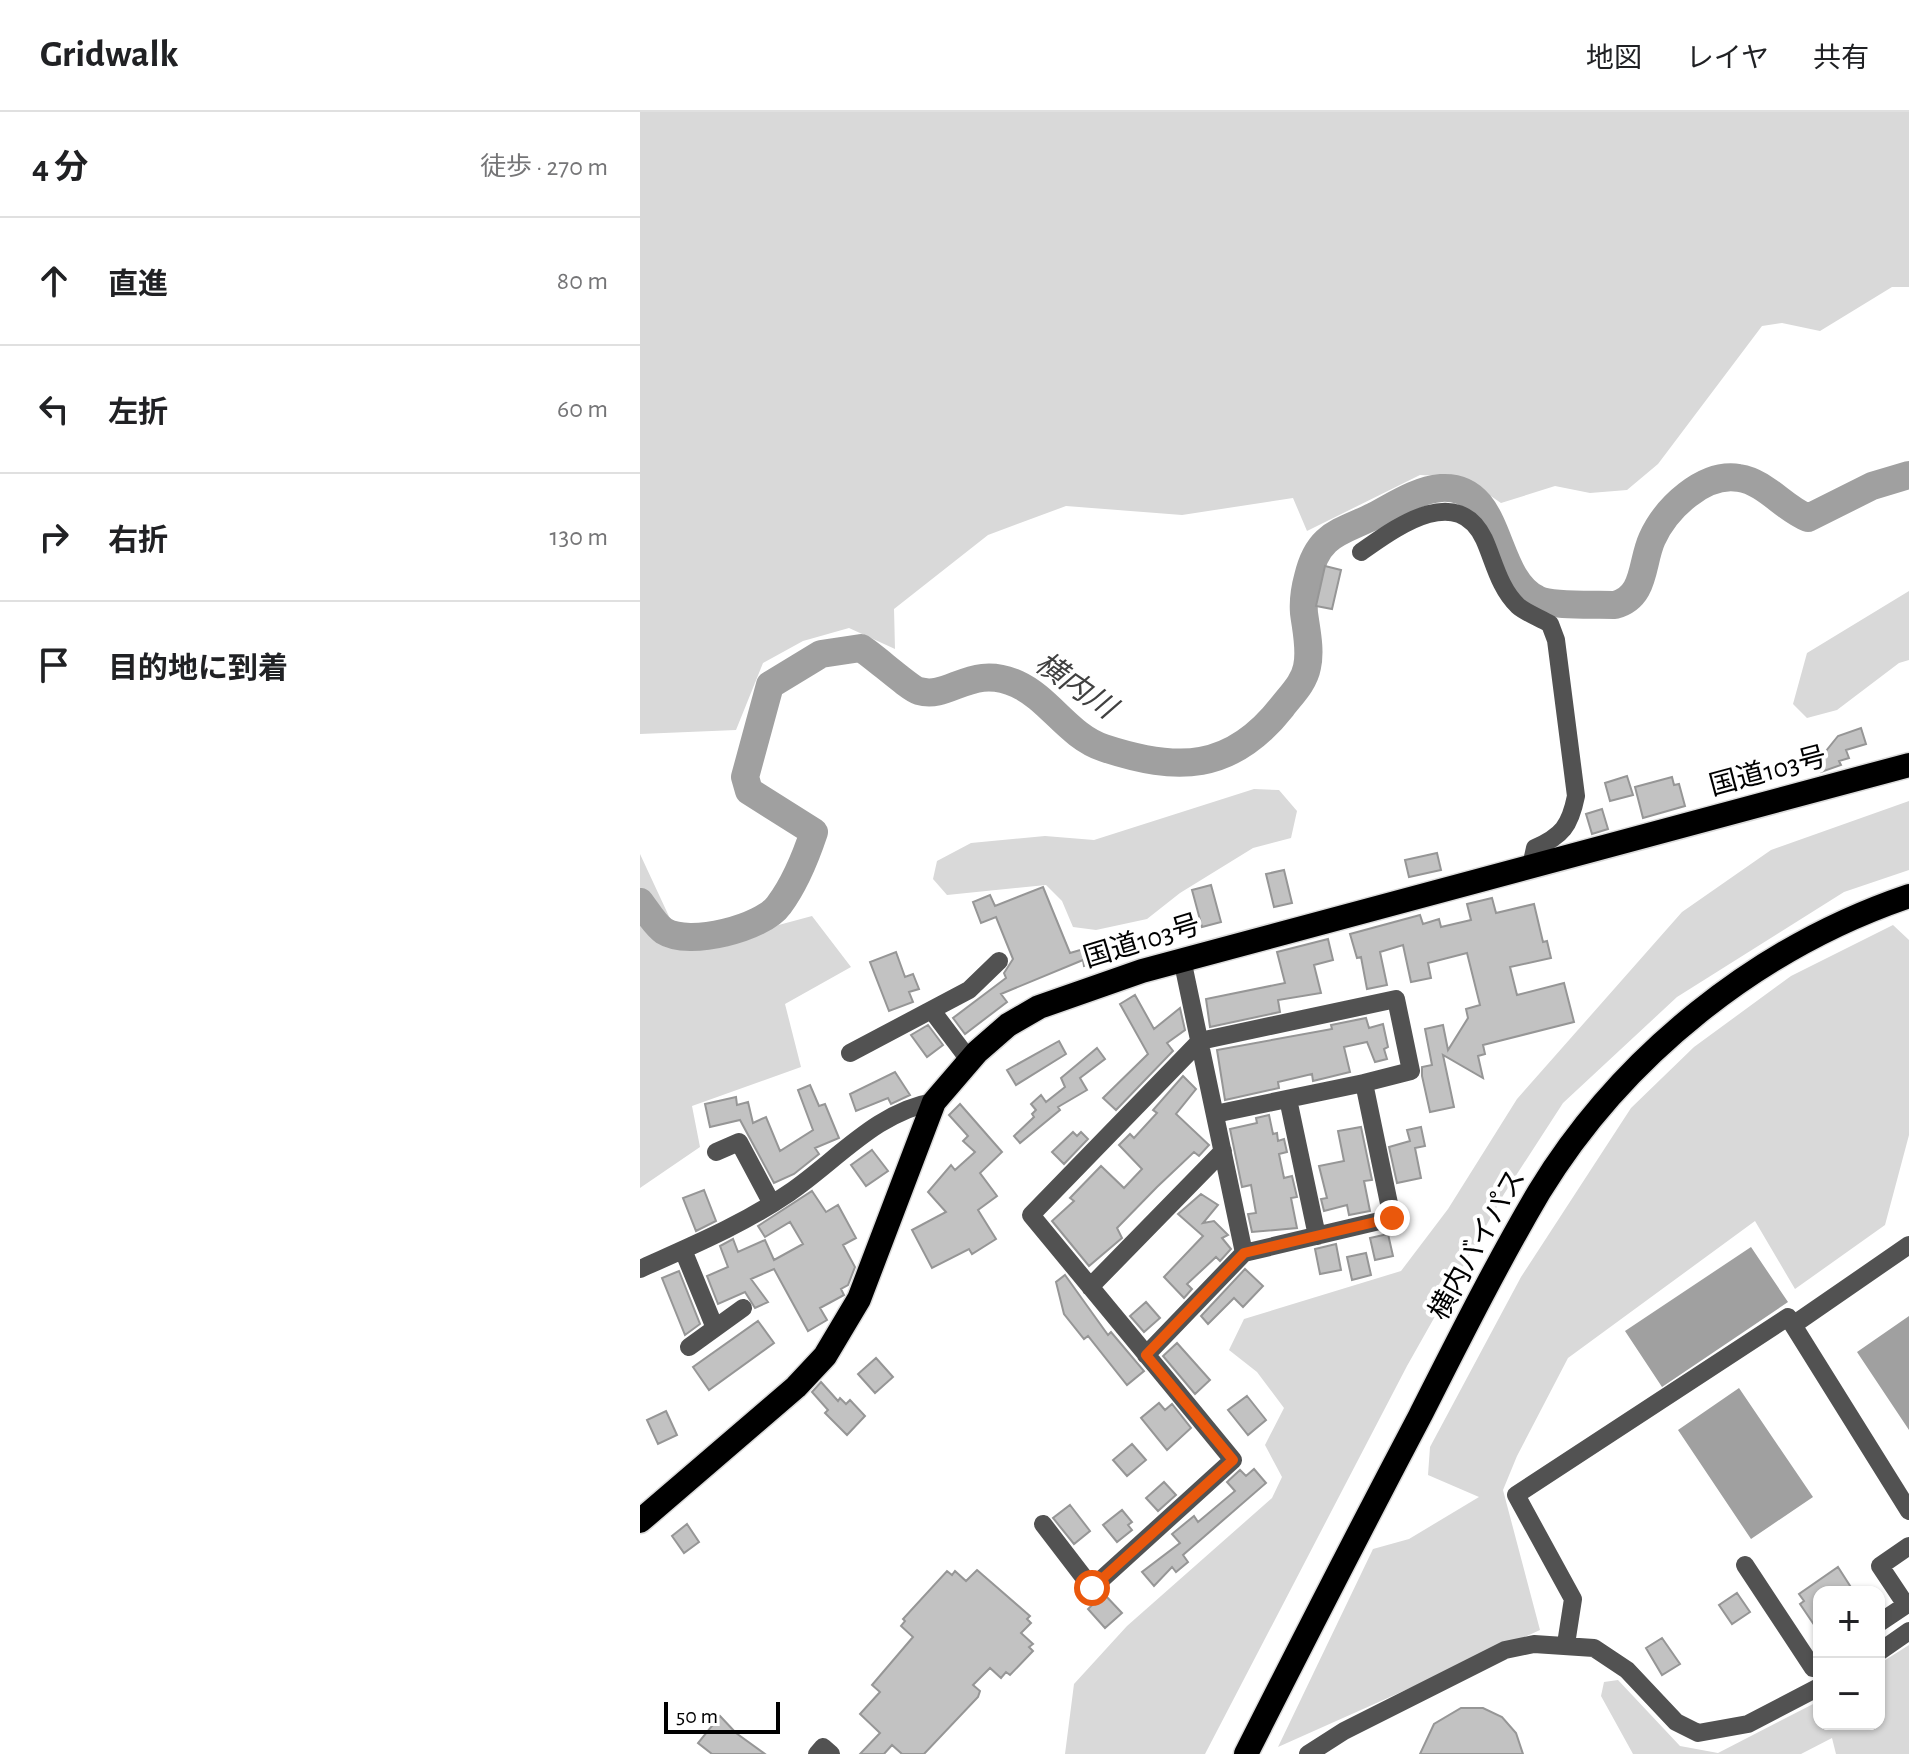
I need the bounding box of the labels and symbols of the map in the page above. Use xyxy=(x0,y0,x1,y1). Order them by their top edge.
water label: 横内川 xyxy=(1030,646,1124,726)
street label: 国道103号 xyxy=(1706,741,1830,801)
street label: 国道103号 xyxy=(1080,909,1203,973)
street label: 横内バイパス xyxy=(1423,1164,1531,1325)
route end xyxy=(1374,1200,1410,1236)
route start xyxy=(1074,1570,1110,1606)
scale bar xyxy=(664,1698,780,1734)

